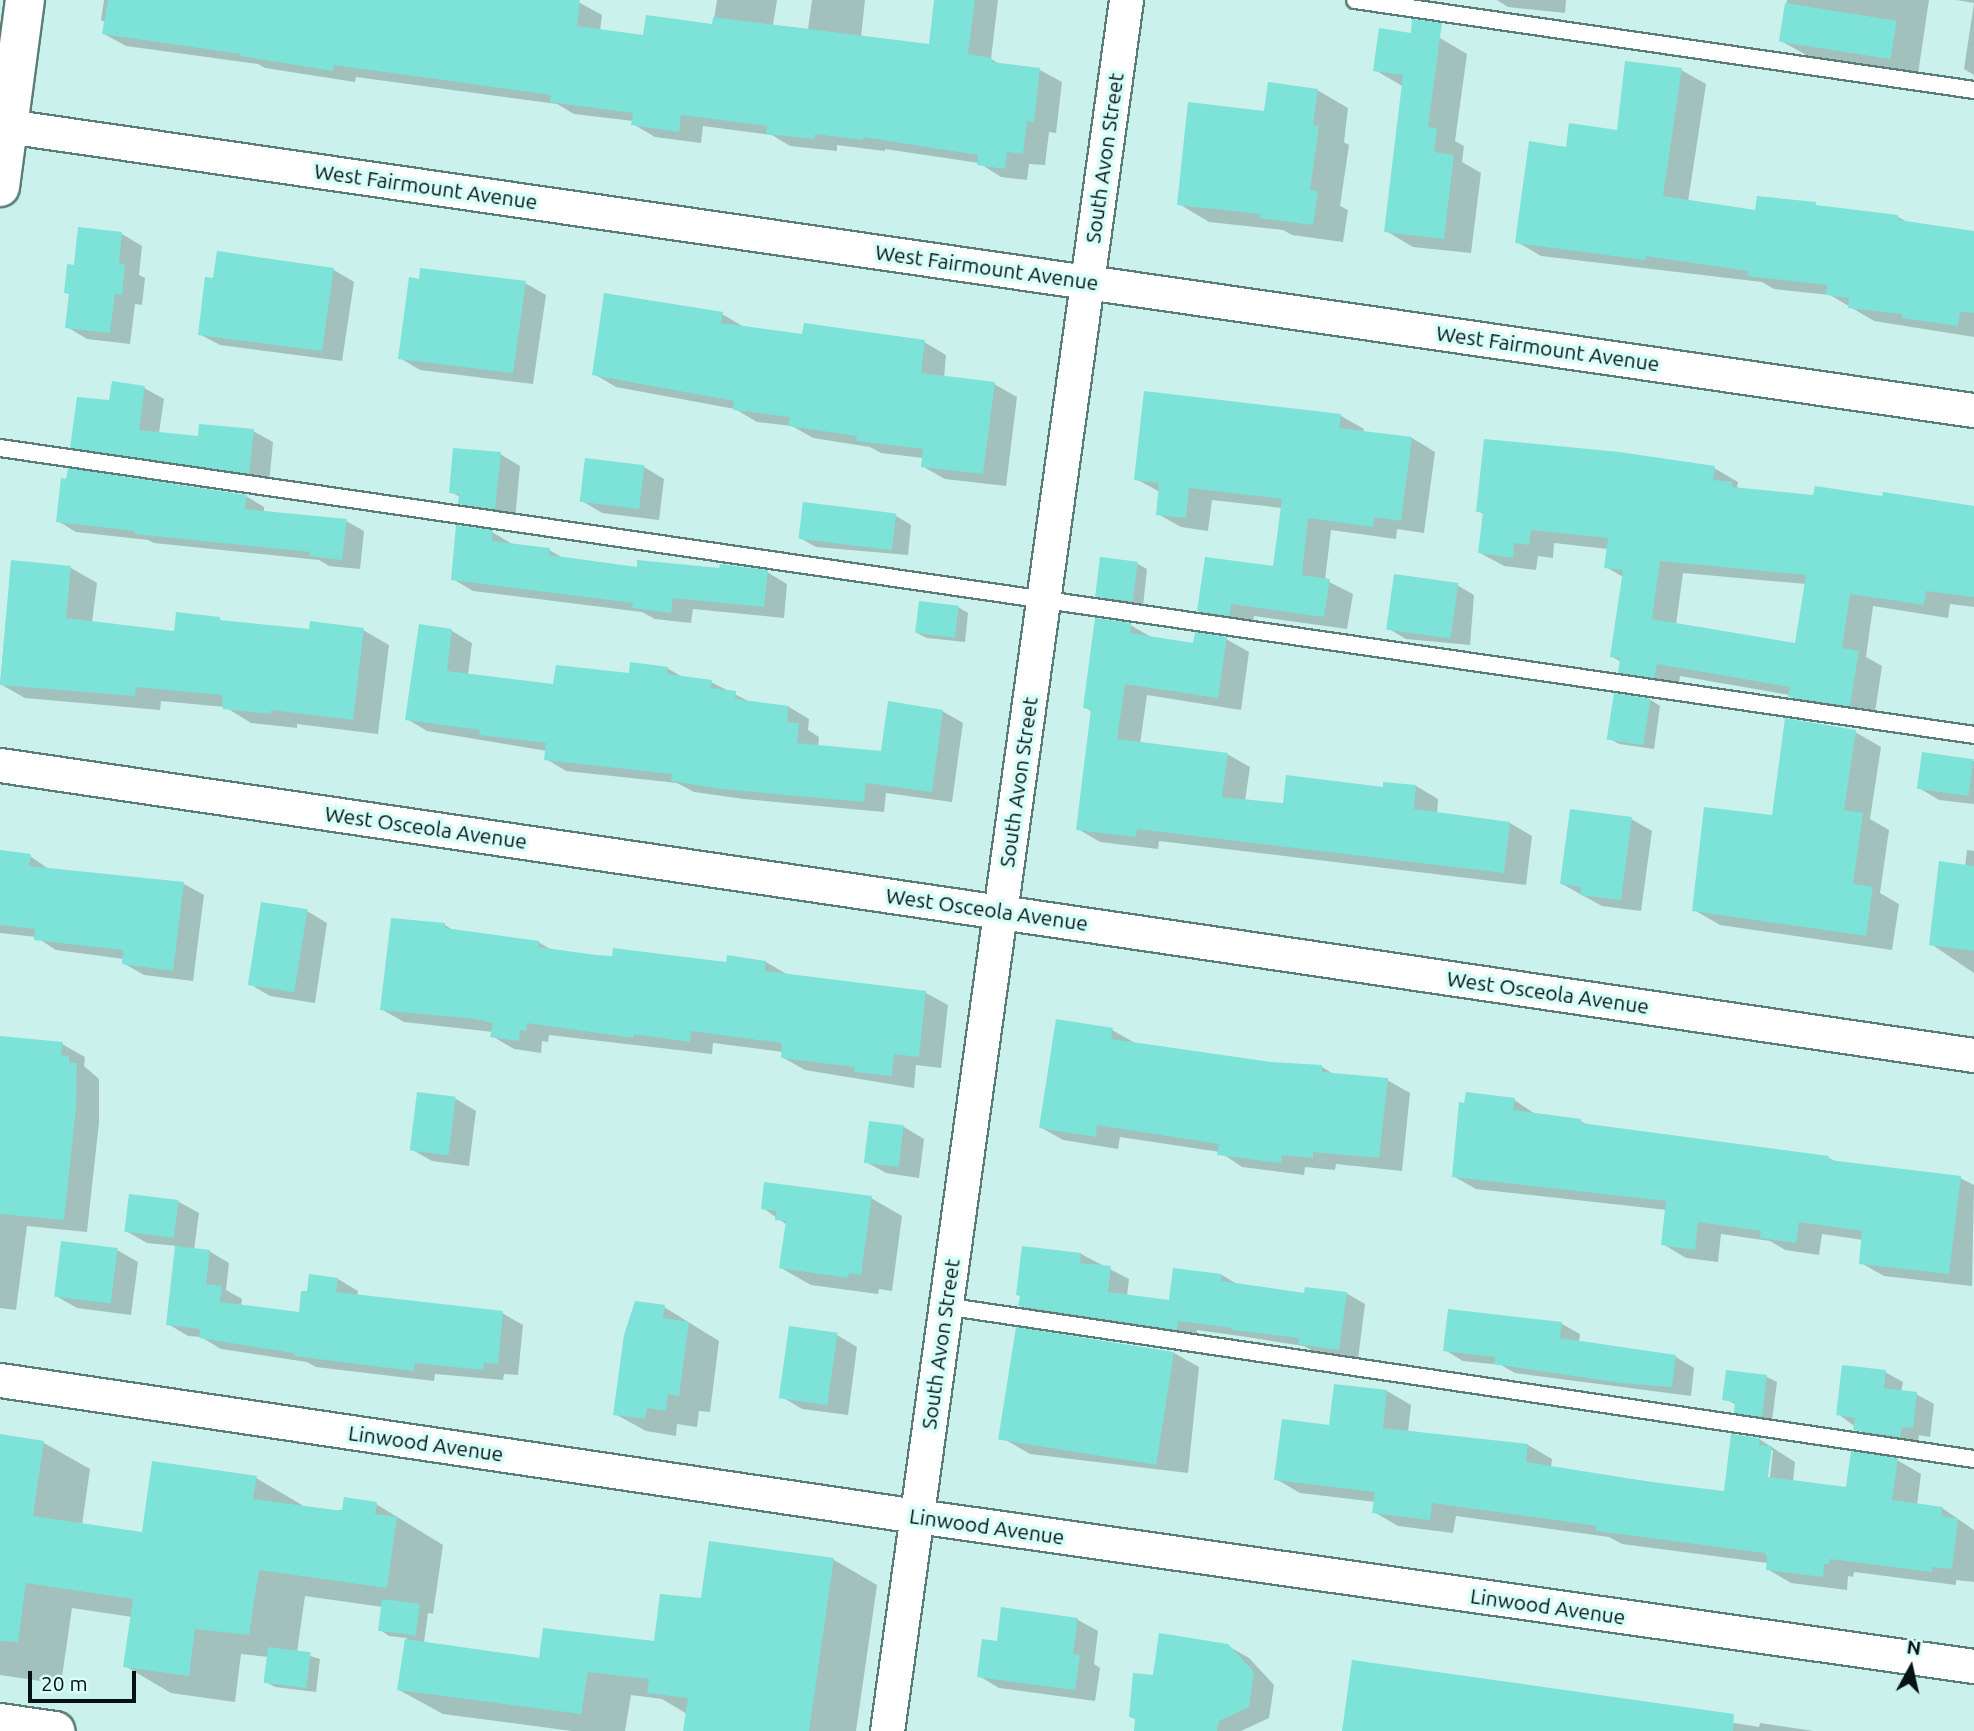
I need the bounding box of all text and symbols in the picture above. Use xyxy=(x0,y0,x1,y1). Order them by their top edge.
street label: South Avon Street xyxy=(1080,71,1128,245)
street label: West Fairmount Avenue xyxy=(313,158,539,214)
street label: West Fairmount Avenue xyxy=(874,239,1100,295)
street label: West Fairmount Avenue xyxy=(1435,320,1661,376)
street label: South Avon Street xyxy=(994,695,1042,869)
street label: West Osceola Avenue xyxy=(323,800,529,854)
street label: West Osceola Avenue xyxy=(884,882,1090,936)
street label: West Osceola Avenue xyxy=(1445,965,1651,1019)
street label: South Avon Street xyxy=(916,1257,964,1431)
street label: Linwood Avenue xyxy=(347,1420,505,1466)
street label: Linwood Avenue xyxy=(908,1503,1066,1549)
street label: Linwood Avenue xyxy=(1469,1583,1627,1629)
north arrow xyxy=(1876,1633,1946,1703)
text: N xyxy=(1905,1635,1922,1659)
scale bar xyxy=(32,1658,140,1702)
text: 20 m xyxy=(41,1671,88,1695)

